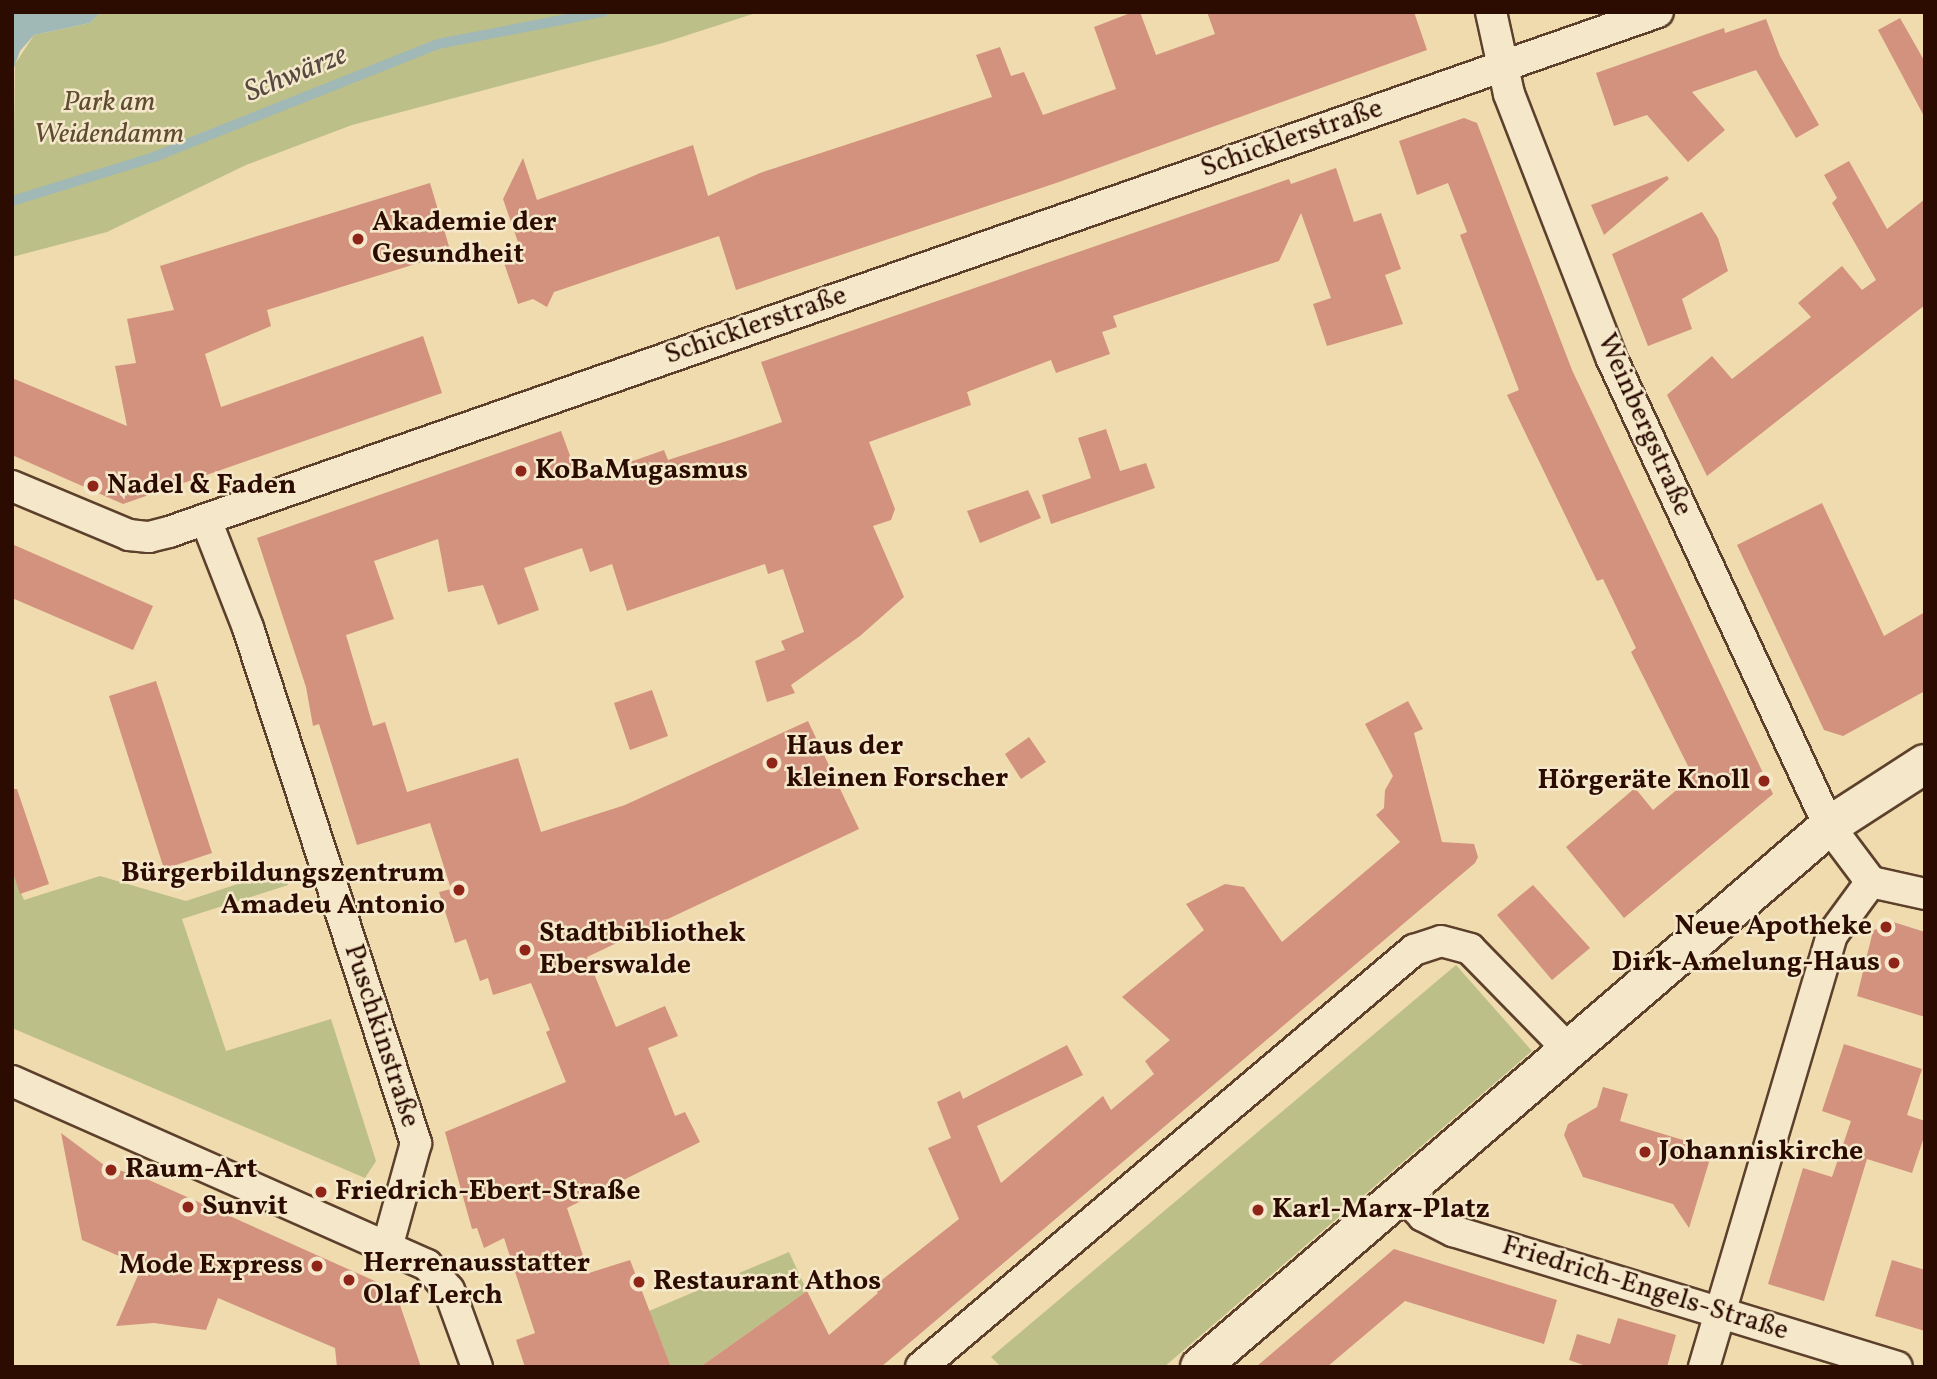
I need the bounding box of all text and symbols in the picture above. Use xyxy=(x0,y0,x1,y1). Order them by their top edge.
water label: Schwärze xyxy=(240,37,352,111)
park label: Park am Weidendamm xyxy=(34,86,184,152)
street label: Schicklerstraße xyxy=(1197,92,1387,186)
place label: Akademie der Gesundheit xyxy=(372,206,557,272)
marker: Akademie der Gesundheit xyxy=(350,231,366,247)
street label: Schicklerstraße xyxy=(661,279,851,373)
street label: Weinbergstraße xyxy=(1589,328,1699,522)
place label: KoBaMugasmus xyxy=(535,454,748,488)
marker: KoBaMugasmus xyxy=(513,463,529,479)
place label: Nadel & Faden xyxy=(107,469,296,503)
marker: Nadel & Faden xyxy=(85,478,101,494)
place label: Haus der kleinen Forscher xyxy=(786,730,1008,796)
marker: Haus der kleinen Forscher xyxy=(764,755,780,771)
place label: Hörgeräte Knoll xyxy=(1538,764,1750,798)
marker: Hörgeräte Knoll xyxy=(1756,773,1772,789)
place label: Bürgerbildungszentrum Amadeu Antonio xyxy=(121,857,445,923)
marker: Bürgerbildungszentrum Amadeu Antonio xyxy=(451,882,467,898)
place label: Neue Apotheke xyxy=(1674,910,1872,944)
place label: Stadtbibliothek Eberswalde xyxy=(539,917,746,983)
marker: Neue Apotheke xyxy=(1878,919,1894,935)
street label: Puschkinstraße xyxy=(336,940,426,1132)
marker: Stadtbibliothek Eberswalde xyxy=(517,942,533,958)
place label: Dirk-Amelung-Haus xyxy=(1612,946,1880,980)
marker: Dirk-Amelung-Haus xyxy=(1886,955,1902,971)
place label: Johanniskirche xyxy=(1659,1135,1863,1169)
marker: Johanniskirche xyxy=(1637,1144,1653,1160)
place label: Raum-Art xyxy=(125,1153,257,1187)
marker: Raum-Art xyxy=(103,1162,119,1178)
place label: Friedrich-Ebert-Straße xyxy=(335,1175,641,1209)
marker: Friedrich-Ebert-Straße xyxy=(313,1184,329,1200)
place label: Sunvit xyxy=(202,1190,288,1224)
place label: Karl-Marx-Platz xyxy=(1272,1193,1490,1227)
marker: Sunvit xyxy=(180,1199,196,1215)
marker: Karl-Marx-Platz xyxy=(1250,1202,1266,1218)
street label: Friedrich-Engels-Straße xyxy=(1498,1229,1792,1349)
place label: Herrenausstatter Olaf Lerch xyxy=(363,1247,590,1313)
place label: Mode Express xyxy=(119,1249,303,1283)
marker: Mode Express xyxy=(309,1258,325,1274)
place label: Restaurant Athos xyxy=(653,1265,881,1299)
marker: Herrenausstatter Olaf Lerch xyxy=(341,1272,357,1288)
marker: Restaurant Athos xyxy=(631,1274,647,1290)

